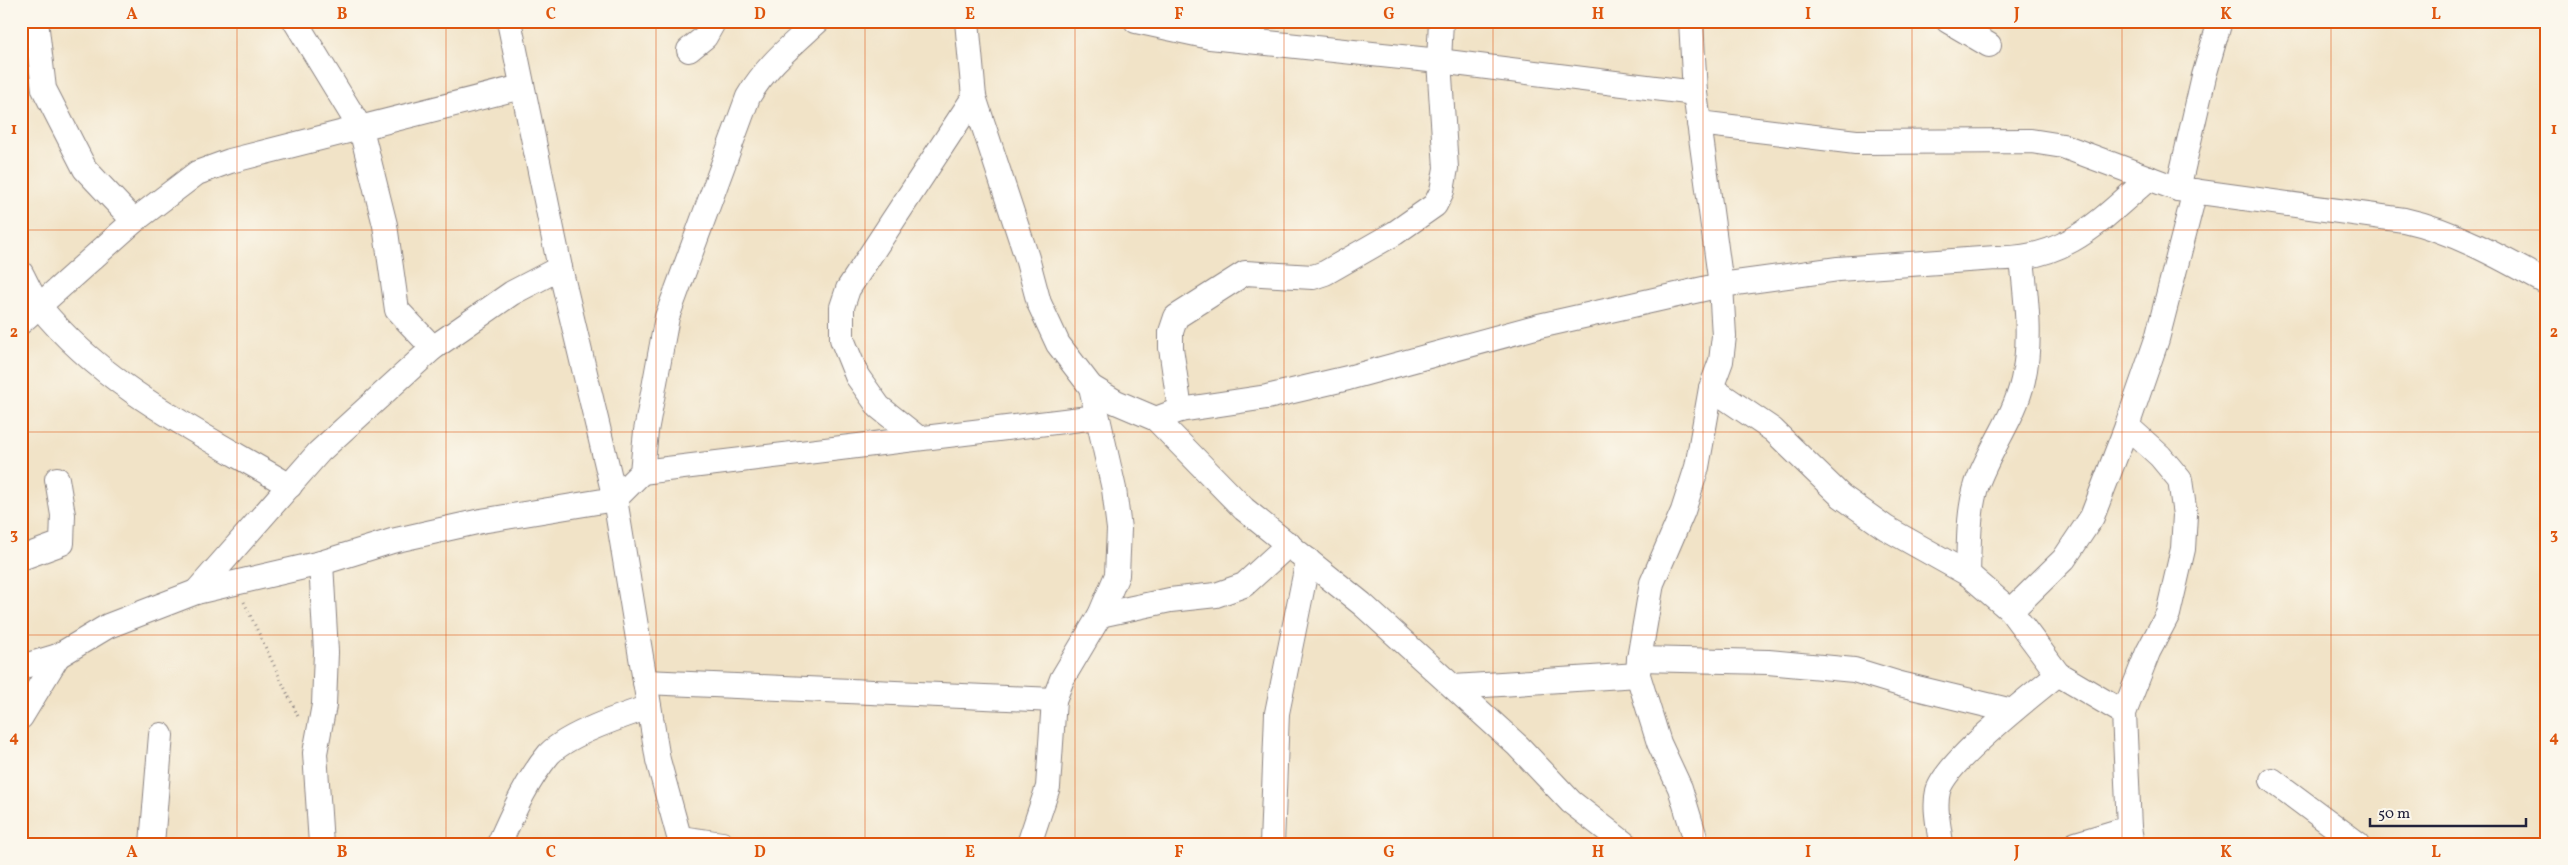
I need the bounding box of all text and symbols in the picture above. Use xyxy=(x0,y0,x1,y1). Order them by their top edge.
text: A xyxy=(126,4,138,26)
text: B xyxy=(337,4,348,26)
text: C xyxy=(546,4,556,26)
text: D xyxy=(754,4,766,26)
text: E xyxy=(965,4,975,26)
text: F xyxy=(1174,4,1184,26)
text: G xyxy=(1383,4,1395,26)
text: H xyxy=(1592,4,1604,26)
text: I xyxy=(1805,4,1811,26)
text: J xyxy=(2013,4,2020,26)
text: K xyxy=(2220,4,2232,26)
text: L xyxy=(2431,4,2441,26)
text: 1 xyxy=(11,119,17,141)
text: 1 xyxy=(2551,119,2557,141)
text: 2 xyxy=(10,322,18,344)
text: 2 xyxy=(2550,322,2558,344)
text: 3 xyxy=(10,524,18,546)
text: 3 xyxy=(2550,524,2558,546)
text: 4 xyxy=(9,727,19,749)
text: 4 xyxy=(2549,727,2559,749)
scale bar xyxy=(2370,795,2527,827)
text: 50 m xyxy=(2378,804,2410,825)
text: A xyxy=(126,842,138,864)
text: B xyxy=(337,842,348,864)
text: C xyxy=(546,842,556,864)
text: D xyxy=(754,842,766,864)
text: E xyxy=(965,842,975,864)
text: F xyxy=(1174,842,1184,864)
text: G xyxy=(1383,842,1395,864)
text: H xyxy=(1592,842,1604,864)
text: I xyxy=(1805,842,1811,864)
text: J xyxy=(2013,842,2020,864)
text: K xyxy=(2220,842,2232,864)
text: L xyxy=(2431,842,2441,864)

